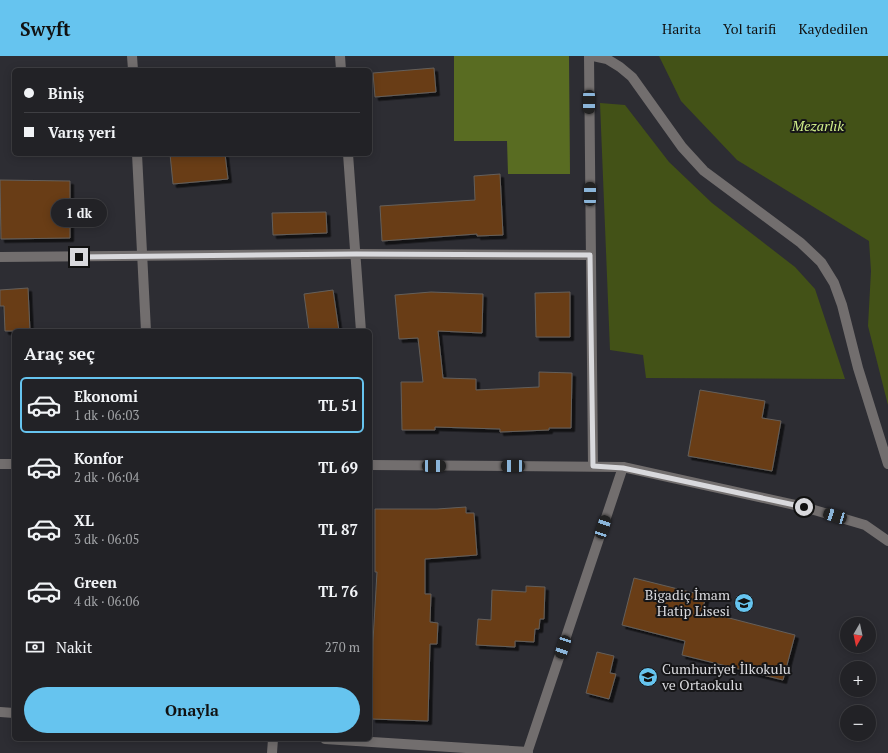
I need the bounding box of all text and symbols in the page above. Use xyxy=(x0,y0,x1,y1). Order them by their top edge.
text: Swyft xyxy=(20,16,71,41)
text: Harita xyxy=(662,19,701,38)
text: Yol tarifi xyxy=(723,19,776,38)
text: Kaydedilen xyxy=(798,19,868,38)
text: Biniş xyxy=(48,83,84,103)
car xyxy=(583,90,595,114)
park label: Mezarlık xyxy=(791,116,844,135)
text: Varış yeri xyxy=(48,122,116,142)
car xyxy=(584,182,596,206)
callout: 1 dk xyxy=(51,199,107,227)
text: 1 dk xyxy=(66,204,92,222)
route end xyxy=(70,248,88,266)
text: Araç seç xyxy=(24,341,95,365)
text: Ekonomi xyxy=(74,386,138,406)
icon: car xyxy=(26,387,62,423)
text: TL 51 xyxy=(318,395,358,415)
text: 1 dk · 06:03 xyxy=(74,406,139,424)
text: Konfor xyxy=(74,448,123,468)
icon: car xyxy=(26,449,62,485)
text: TL 69 xyxy=(318,457,358,477)
car xyxy=(422,460,446,472)
car xyxy=(501,460,525,472)
text: 2 dk · 06:04 xyxy=(74,468,139,486)
route start xyxy=(795,498,813,516)
car xyxy=(822,507,848,525)
text: XL xyxy=(74,510,94,530)
icon: car xyxy=(26,511,62,547)
car xyxy=(594,514,612,540)
text: TL 87 xyxy=(318,519,358,539)
text: 3 dk · 06:05 xyxy=(74,530,139,548)
text: Green xyxy=(74,572,117,592)
icon: car xyxy=(26,573,62,609)
text: TL 76 xyxy=(318,581,358,601)
place label: Bigadiç İmam Hatip Lisesi xyxy=(645,585,730,620)
text: 4 dk · 06:06 xyxy=(74,592,139,610)
school or university icon: Bigadiç İmam Hatip Lisesi xyxy=(733,592,755,614)
north arrow xyxy=(840,617,876,653)
map controls xyxy=(840,617,876,741)
car xyxy=(554,634,572,660)
icon: cash xyxy=(24,636,46,658)
text: Nakit xyxy=(56,637,92,657)
text: 270 m xyxy=(325,638,360,656)
place label: Cumhuriyet İlkokulu ve Ortaokulu xyxy=(661,659,791,694)
button: + xyxy=(840,661,876,697)
school or university icon: Cumhuriyet İlkokulu ve Ortaokulu xyxy=(637,666,659,688)
button: Onayla xyxy=(24,687,360,733)
button: − xyxy=(840,705,876,741)

